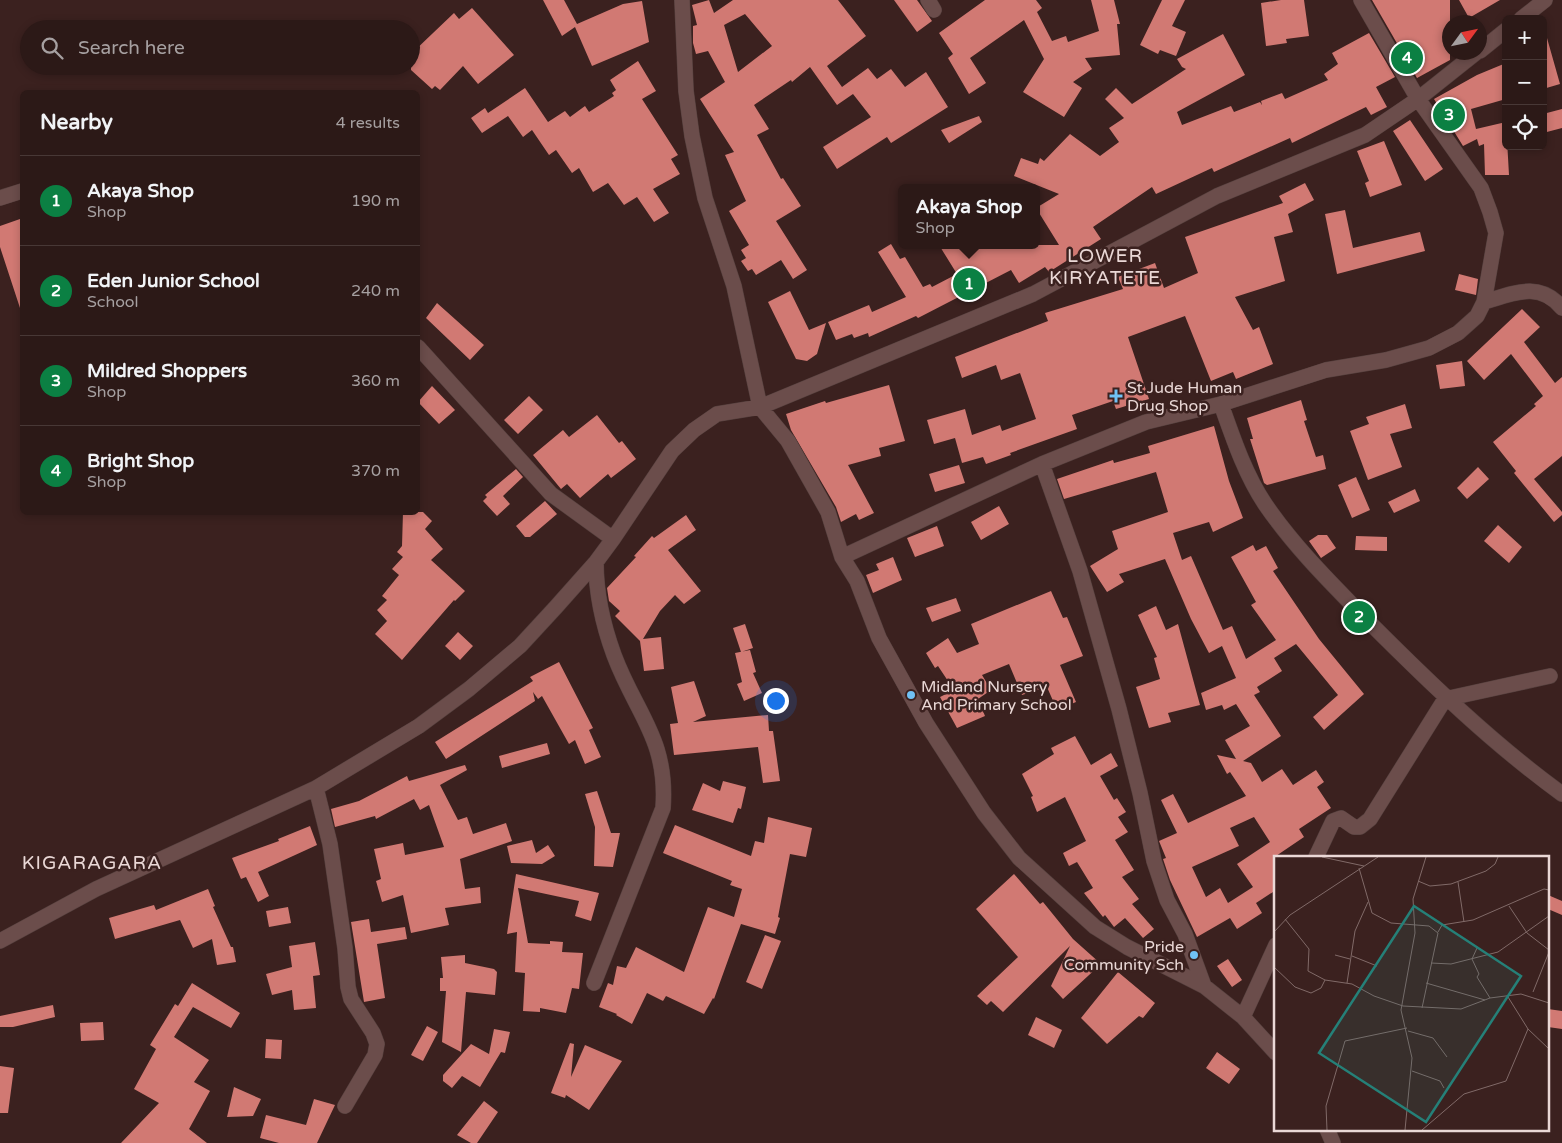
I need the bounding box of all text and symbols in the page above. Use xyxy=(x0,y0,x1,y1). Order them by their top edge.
north arrow xyxy=(1442,15,1487,60)
map controls xyxy=(1502,15,1547,150)
button: + xyxy=(1502,15,1547,60)
search box xyxy=(20,20,420,75)
icon: search xyxy=(38,34,66,62)
text: Search here xyxy=(78,37,185,59)
pin: 4 xyxy=(1391,39,1423,77)
button: − xyxy=(1502,60,1547,105)
pin: 3 xyxy=(1433,96,1465,134)
button: locate xyxy=(1502,105,1547,150)
text: Nearby xyxy=(40,110,113,135)
text: 4 results xyxy=(336,113,400,133)
text: Akaya Shop xyxy=(87,180,194,202)
popup xyxy=(898,184,1040,249)
text: 1 xyxy=(51,191,61,211)
text: 190 m xyxy=(351,191,400,211)
text: Akaya Shop xyxy=(915,196,1023,218)
text: Shop xyxy=(87,202,126,222)
text: Shop xyxy=(915,218,955,238)
district label: LOWER KIRYATETE xyxy=(1049,245,1161,289)
pin: 1 xyxy=(953,265,985,303)
text: Eden Junior School xyxy=(87,270,260,292)
text: 2 xyxy=(51,281,61,301)
text: 240 m xyxy=(351,281,400,301)
text: School xyxy=(87,292,139,312)
text: Mildred Shoppers xyxy=(87,360,247,382)
text: 3 xyxy=(51,371,61,391)
text: 360 m xyxy=(351,371,400,391)
place label: St Jude Human Drug Shop xyxy=(1127,378,1242,416)
text: Shop xyxy=(87,382,126,402)
marker: St Jude Human Drug Shop xyxy=(1109,389,1123,403)
text: Bright Shop xyxy=(87,450,194,472)
text: 4 xyxy=(51,461,61,481)
text: 370 m xyxy=(351,461,400,481)
text: Shop xyxy=(87,472,126,492)
pin: 2 xyxy=(1343,598,1375,636)
place label: Midland Nursery And Primary School xyxy=(921,677,1072,715)
your location xyxy=(763,688,789,714)
marker: Midland Nursery And Primary School xyxy=(905,689,917,701)
district label: KIGARAGARA xyxy=(22,852,162,874)
inset map xyxy=(1274,856,1550,1130)
place label: Pride Community Sch xyxy=(1064,937,1184,975)
marker: Pride Community Sch xyxy=(1188,949,1200,961)

